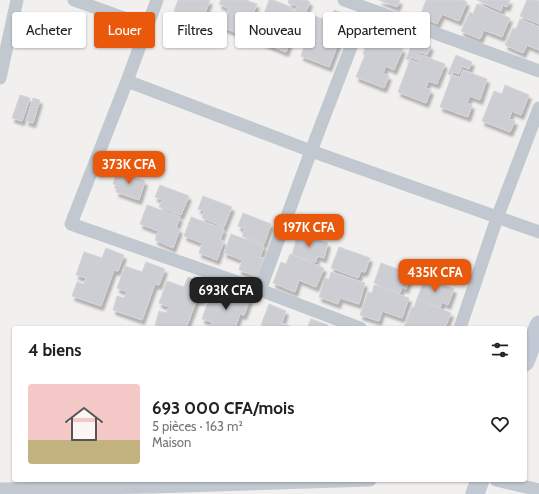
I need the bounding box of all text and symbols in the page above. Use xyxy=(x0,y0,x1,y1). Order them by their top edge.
chip: Acheter xyxy=(12,12,86,48)
chip: Louer xyxy=(94,12,155,48)
chip: Filtres xyxy=(163,12,227,48)
chip: Nouveau xyxy=(235,12,315,48)
chip: Appartement xyxy=(323,12,430,48)
pin: 373K CFA xyxy=(88,151,170,185)
text: 373K CFA xyxy=(102,156,156,172)
pin: 197K CFA xyxy=(268,214,350,248)
text: 197K CFA xyxy=(283,219,335,235)
pin: 435K CFA xyxy=(394,259,476,293)
text: 435K CFA xyxy=(407,264,463,280)
pin: 693K CFA xyxy=(185,277,267,311)
text: 693K CFA xyxy=(199,282,253,298)
icon: filters xyxy=(489,339,511,361)
text: 4 biens xyxy=(28,340,82,360)
text: 693 000 CFA/mois xyxy=(152,398,294,418)
icon: home xyxy=(60,400,108,448)
icon: heart xyxy=(489,413,511,435)
text: 5 pièces · 163 m² xyxy=(152,418,243,434)
text: Maison xyxy=(152,434,191,450)

